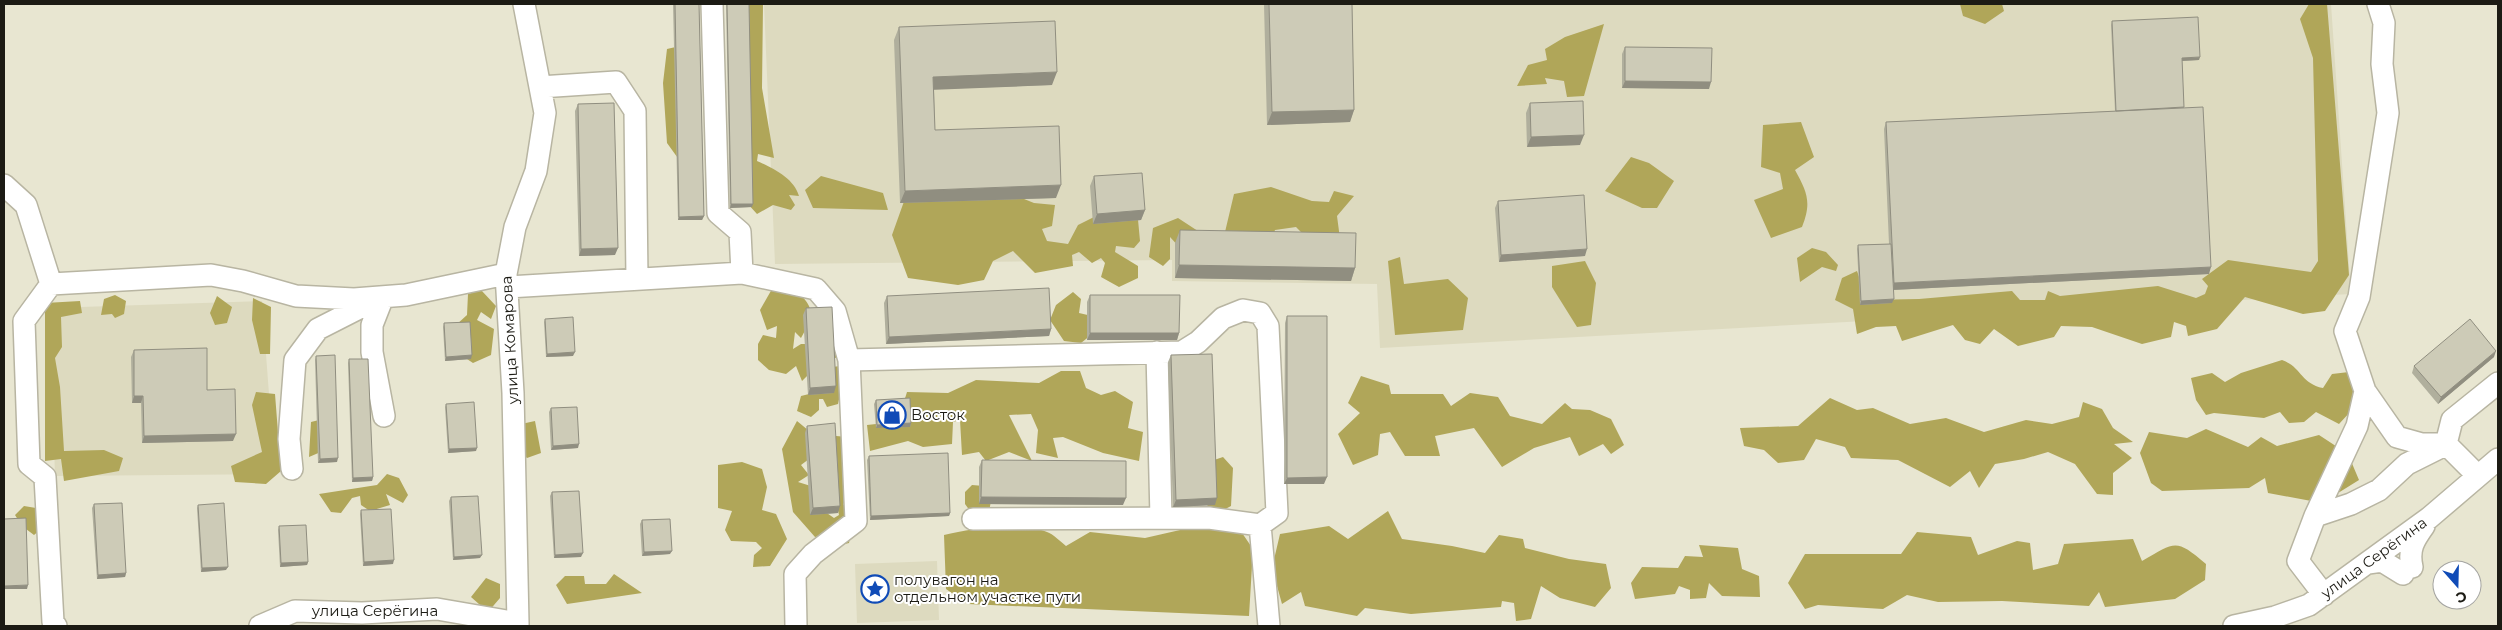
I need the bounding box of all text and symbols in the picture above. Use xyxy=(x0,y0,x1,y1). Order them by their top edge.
street label: улица Комарова xyxy=(497,275,522,406)
shop icon: Восток xyxy=(877,400,907,430)
place label: Восток xyxy=(911,405,965,424)
street label: улица Серёгина xyxy=(2316,513,2430,603)
north arrow xyxy=(2432,560,2482,610)
place label: полувагон на отдельном участке пути xyxy=(894,570,1081,606)
place icon: полувагон на отдельном участке пути xyxy=(860,574,890,604)
text: С xyxy=(2454,587,2469,607)
street label: улица Серёгина xyxy=(311,601,438,620)

